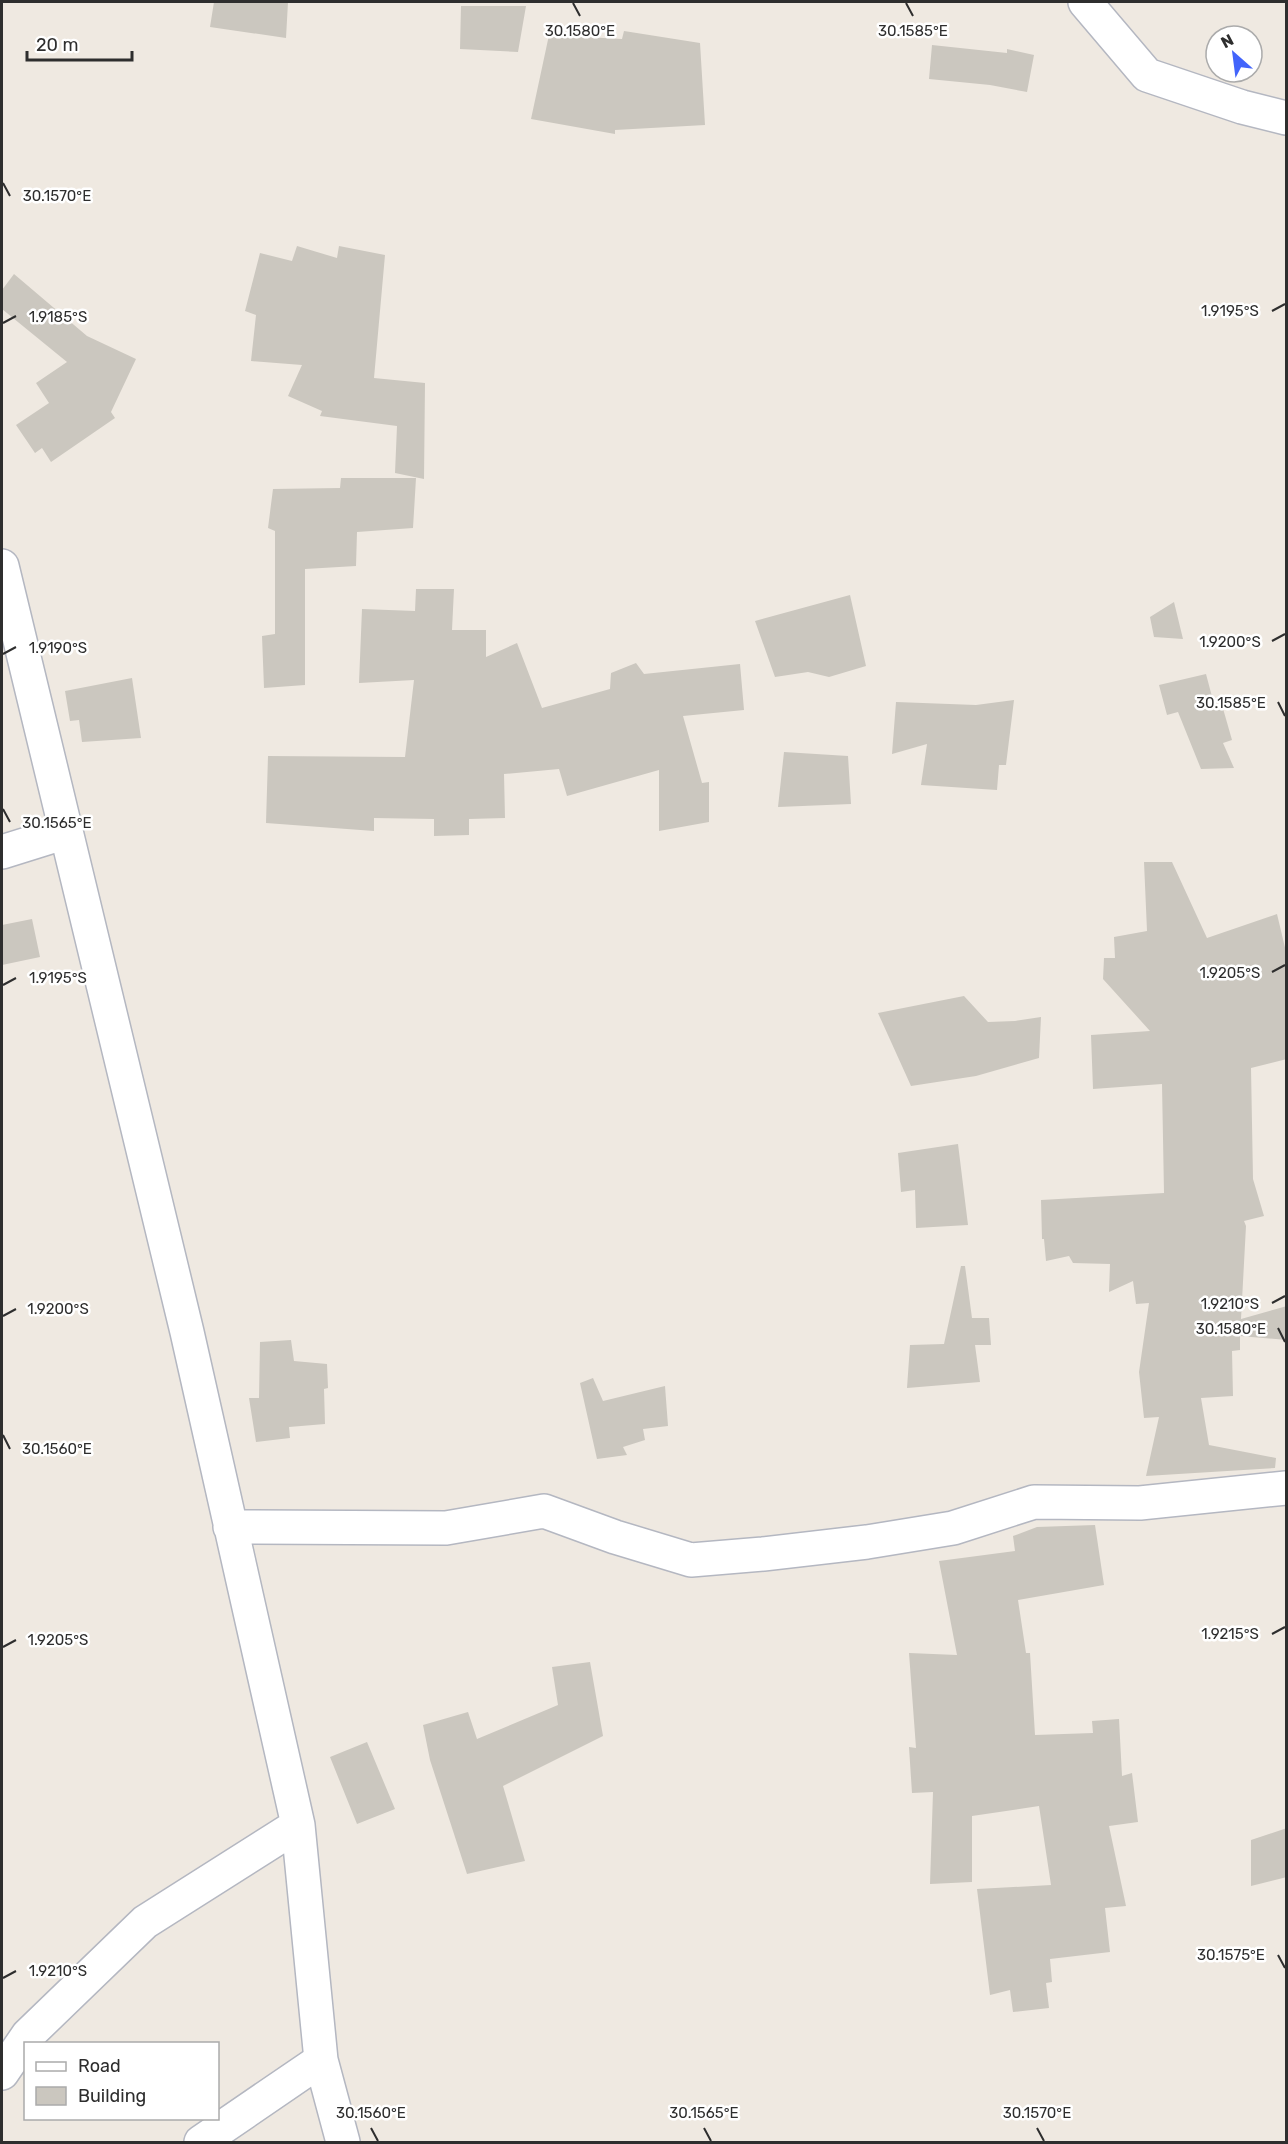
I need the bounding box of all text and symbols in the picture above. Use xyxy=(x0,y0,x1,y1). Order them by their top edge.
text: 30.1580°E xyxy=(545,22,615,40)
text: 30.1585°E xyxy=(878,22,948,40)
scale bar xyxy=(27,24,132,62)
north arrow xyxy=(1204,24,1264,84)
text: N xyxy=(1218,30,1237,52)
text: 20 m xyxy=(36,34,78,56)
text: 30.1570°E xyxy=(23,187,91,205)
text: 1.9195°S xyxy=(1201,302,1259,320)
text: 1.9185°S xyxy=(29,308,87,326)
text: 1.9200°S xyxy=(1199,633,1261,651)
text: 1.9190°S xyxy=(29,639,87,657)
text: 30.1585°E xyxy=(1196,694,1266,712)
text: 30.1565°E xyxy=(22,814,92,832)
text: 1.9205°S xyxy=(1200,964,1260,982)
text: 1.9195°S xyxy=(29,969,87,987)
text: 1.9210°S xyxy=(1201,1295,1259,1313)
text: 1.9200°S xyxy=(27,1300,89,1318)
text: 30.1580°E xyxy=(1196,1320,1266,1338)
text: 30.1560°E xyxy=(22,1440,92,1458)
text: 1.9215°S xyxy=(1201,1625,1259,1643)
text: 1.9205°S xyxy=(28,1631,88,1649)
text: 30.1575°E xyxy=(1197,1946,1265,1964)
text: 1.9210°S xyxy=(29,1962,87,1980)
legend xyxy=(24,2042,219,2120)
text: Road xyxy=(78,2055,121,2077)
text: Building xyxy=(78,2085,146,2107)
text: 30.1560°E xyxy=(336,2104,406,2122)
text: 30.1565°E xyxy=(669,2104,739,2122)
text: 30.1570°E xyxy=(1003,2104,1071,2122)

